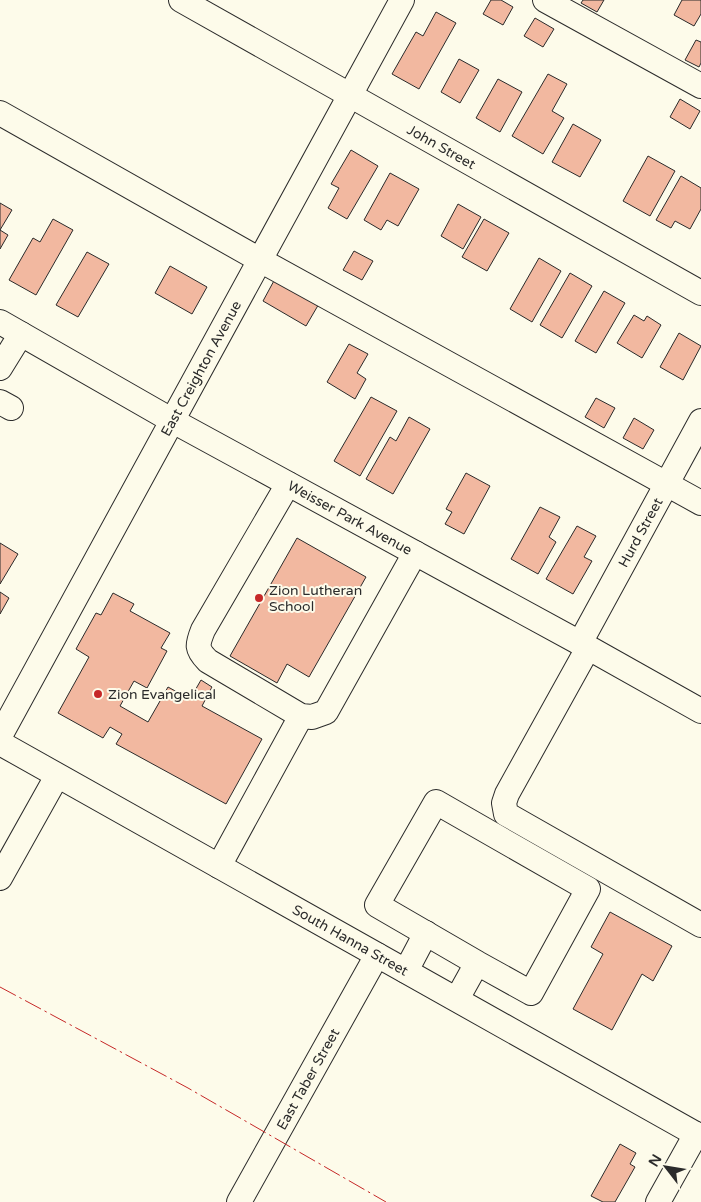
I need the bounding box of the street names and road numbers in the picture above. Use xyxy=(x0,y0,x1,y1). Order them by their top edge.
street label: John Street xyxy=(404,121,479,173)
street label: East Creighton Avenue xyxy=(157,297,245,439)
street label: Weisser Park Avenue xyxy=(285,477,415,558)
street label: Hurd Street xyxy=(614,494,666,570)
street label: South Hanna Street xyxy=(289,901,412,980)
street label: East Taber Street xyxy=(273,1025,343,1133)

